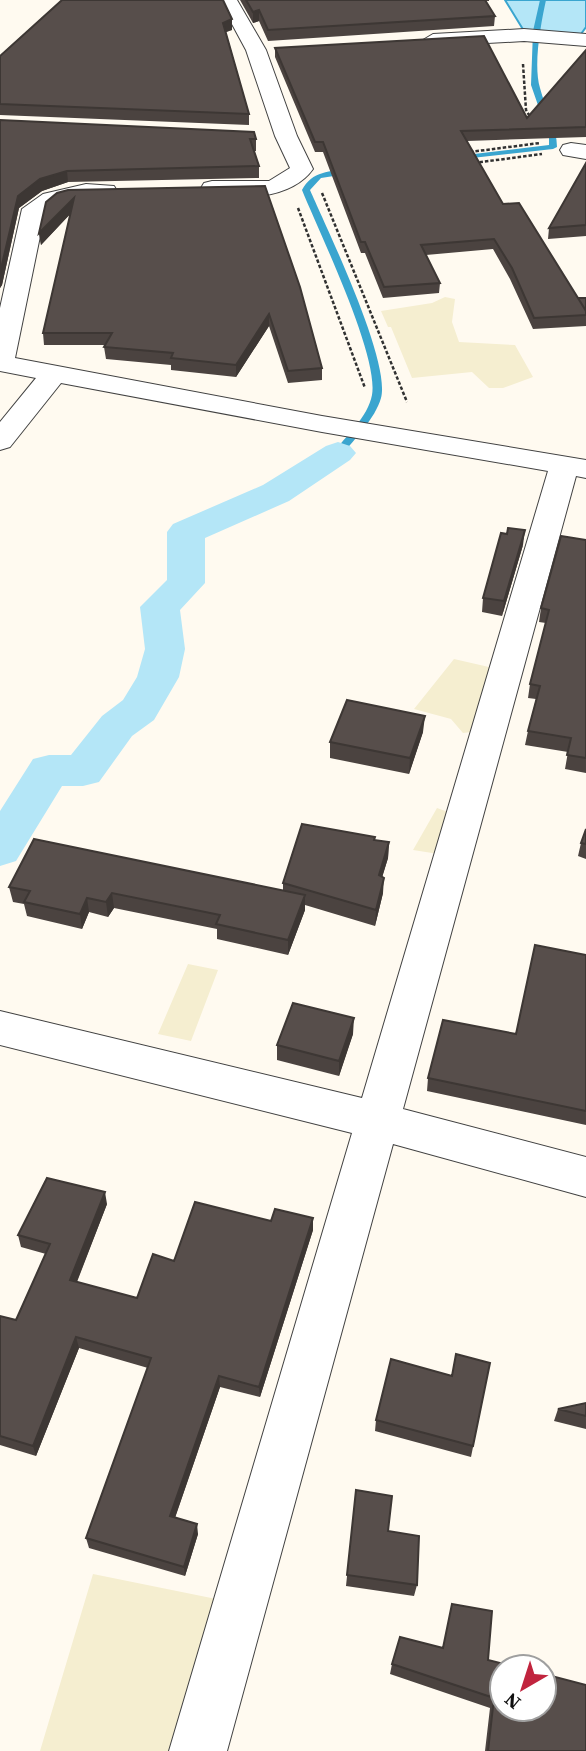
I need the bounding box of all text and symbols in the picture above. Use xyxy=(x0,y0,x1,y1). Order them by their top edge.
north arrow xyxy=(488,1653,558,1723)
text: N xyxy=(499,1687,526,1716)

